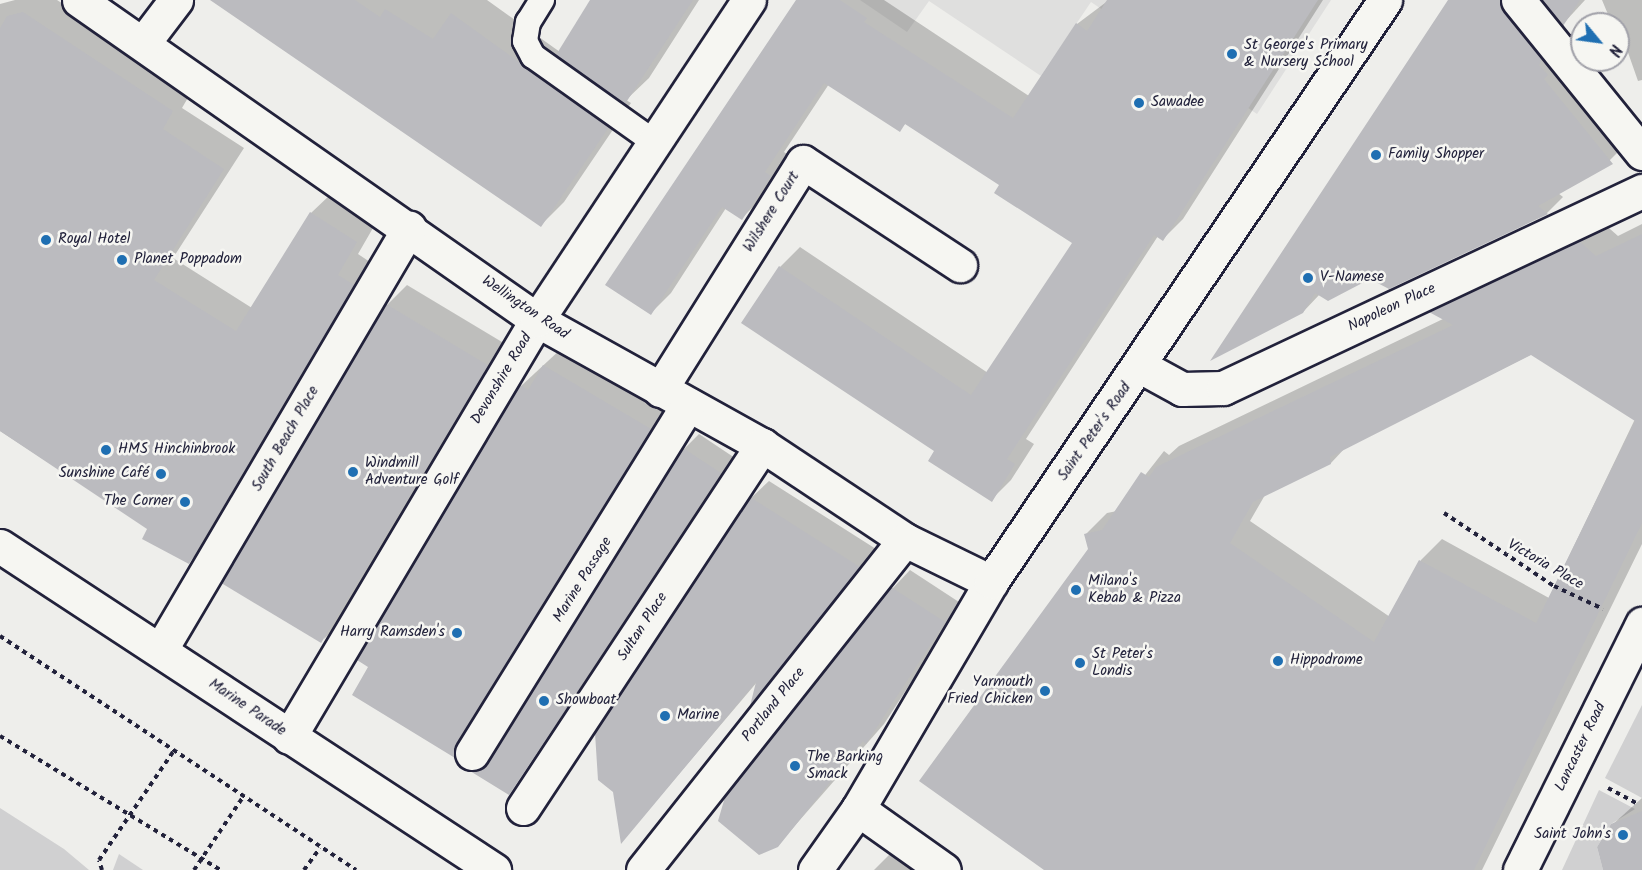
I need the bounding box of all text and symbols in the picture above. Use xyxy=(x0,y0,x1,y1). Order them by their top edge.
north arrow xyxy=(1570,12,1630,72)
place label: St George's Primary & Nursery School xyxy=(1244,36,1368,71)
text: N xyxy=(1601,40,1628,60)
marker: St George's Primary & Nursery School xyxy=(1225,47,1239,61)
place label: Sawadee xyxy=(1151,94,1204,112)
marker: Sawadee xyxy=(1132,96,1146,110)
place label: Family Shopper xyxy=(1388,146,1484,164)
marker: Family Shopper xyxy=(1369,148,1383,162)
street label: Wilshere Court xyxy=(740,168,804,256)
place label: Royal Hotel xyxy=(58,231,130,249)
marker: Royal Hotel xyxy=(39,233,53,247)
place label: Planet Poppadom xyxy=(134,251,242,269)
marker: Planet Poppadom xyxy=(115,253,129,267)
place label: V-Namese xyxy=(1320,269,1384,287)
marker: V-Namese xyxy=(1301,271,1315,285)
street label: Wellington Road xyxy=(478,272,572,344)
street label: Napoleon Place xyxy=(1345,280,1439,336)
street label: Devonshire Road xyxy=(468,330,536,428)
street label: Saint Peter's Road xyxy=(1055,380,1135,484)
street label: South Beach Place xyxy=(249,383,323,495)
place label: HMS Hinchinbrook xyxy=(118,441,235,459)
marker: HMS Hinchinbrook xyxy=(99,443,113,457)
place label: Windmill Adventure Golf xyxy=(365,454,459,489)
place label: Sunshine Café xyxy=(59,465,149,483)
marker: Windmill Adventure Golf xyxy=(346,465,360,479)
marker: Sunshine Café xyxy=(154,467,168,481)
place label: The Corner xyxy=(104,493,173,511)
marker: The Corner xyxy=(178,495,192,509)
street label: Marine Passage xyxy=(550,534,616,626)
street label: Victoria Place xyxy=(1504,536,1586,594)
place label: Milano's Kebab & Pizza xyxy=(1088,572,1181,607)
marker: Milano's Kebab & Pizza xyxy=(1069,583,1083,597)
street label: Sultan Place xyxy=(614,589,672,665)
place label: Harry Ramsden's xyxy=(340,624,445,642)
marker: Harry Ramsden's xyxy=(450,626,464,640)
place label: St Peter's Londis xyxy=(1092,645,1153,680)
place label: Hippodrome xyxy=(1290,652,1363,670)
marker: Hippodrome xyxy=(1271,654,1285,668)
marker: St Peter's Londis xyxy=(1073,656,1087,670)
street label: Portland Place xyxy=(739,664,809,746)
place label: Yarmouth Fried Chicken xyxy=(947,673,1033,708)
street label: Marine Parade xyxy=(205,675,289,741)
marker: Yarmouth Fried Chicken xyxy=(1038,684,1052,698)
place label: Showboat xyxy=(556,692,616,710)
marker: Showboat xyxy=(537,694,551,708)
street label: Lancaster Road xyxy=(1552,699,1610,795)
place label: Marine xyxy=(677,707,719,725)
marker: Marine xyxy=(658,709,672,723)
place label: The Barking Smack xyxy=(807,748,883,783)
marker: The Barking Smack xyxy=(788,759,802,773)
place label: Saint John's xyxy=(1534,826,1611,844)
marker: Saint John's xyxy=(1616,828,1630,842)

